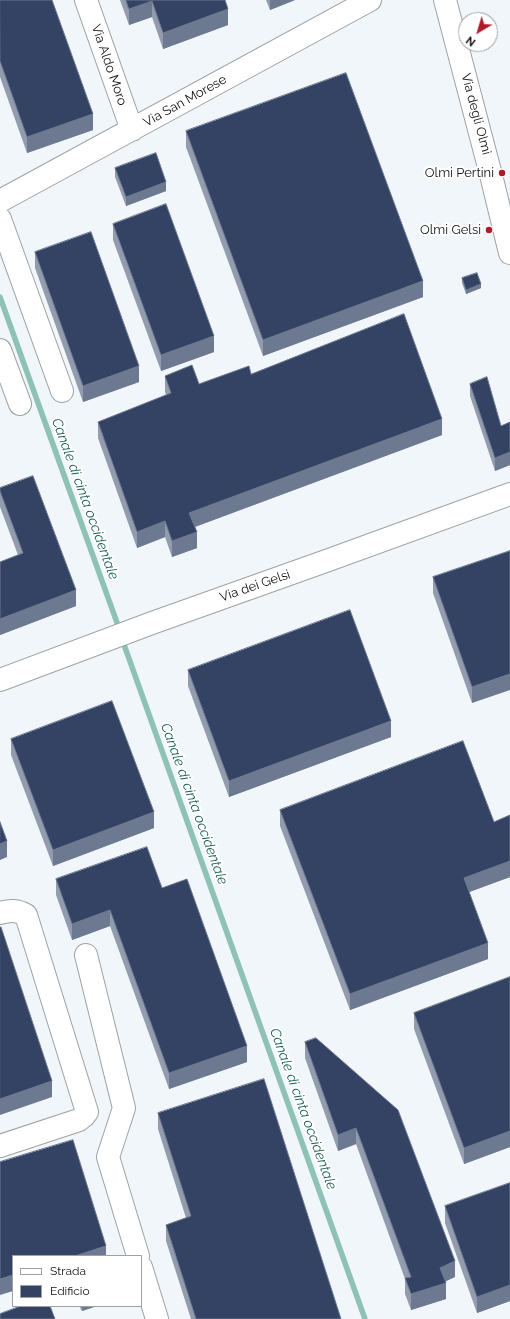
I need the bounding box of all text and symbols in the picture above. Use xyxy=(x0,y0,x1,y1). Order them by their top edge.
north arrow xyxy=(458,12,498,52)
street label: Via Aldo Moro xyxy=(88,22,130,108)
text: N xyxy=(464,33,478,49)
street label: Via San Morese xyxy=(141,72,229,130)
street label: Via degli Olmi xyxy=(458,72,494,156)
place label: Olmi Pertini xyxy=(425,165,494,181)
marker: Olmi Pertini xyxy=(497,168,507,178)
place label: Olmi Gelsi xyxy=(420,222,481,238)
marker: Olmi Gelsi xyxy=(484,225,494,235)
water label: Canale di cinta occidentale xyxy=(48,416,122,582)
street label: Via dei Gelsi xyxy=(218,567,292,605)
water label: Canale di cinta occidentale xyxy=(157,721,231,887)
water label: Canale di cinta occidentale xyxy=(266,1026,340,1192)
legend xyxy=(12,1255,142,1307)
text: Strada xyxy=(50,1264,86,1278)
text: Edificio xyxy=(50,1284,90,1298)

